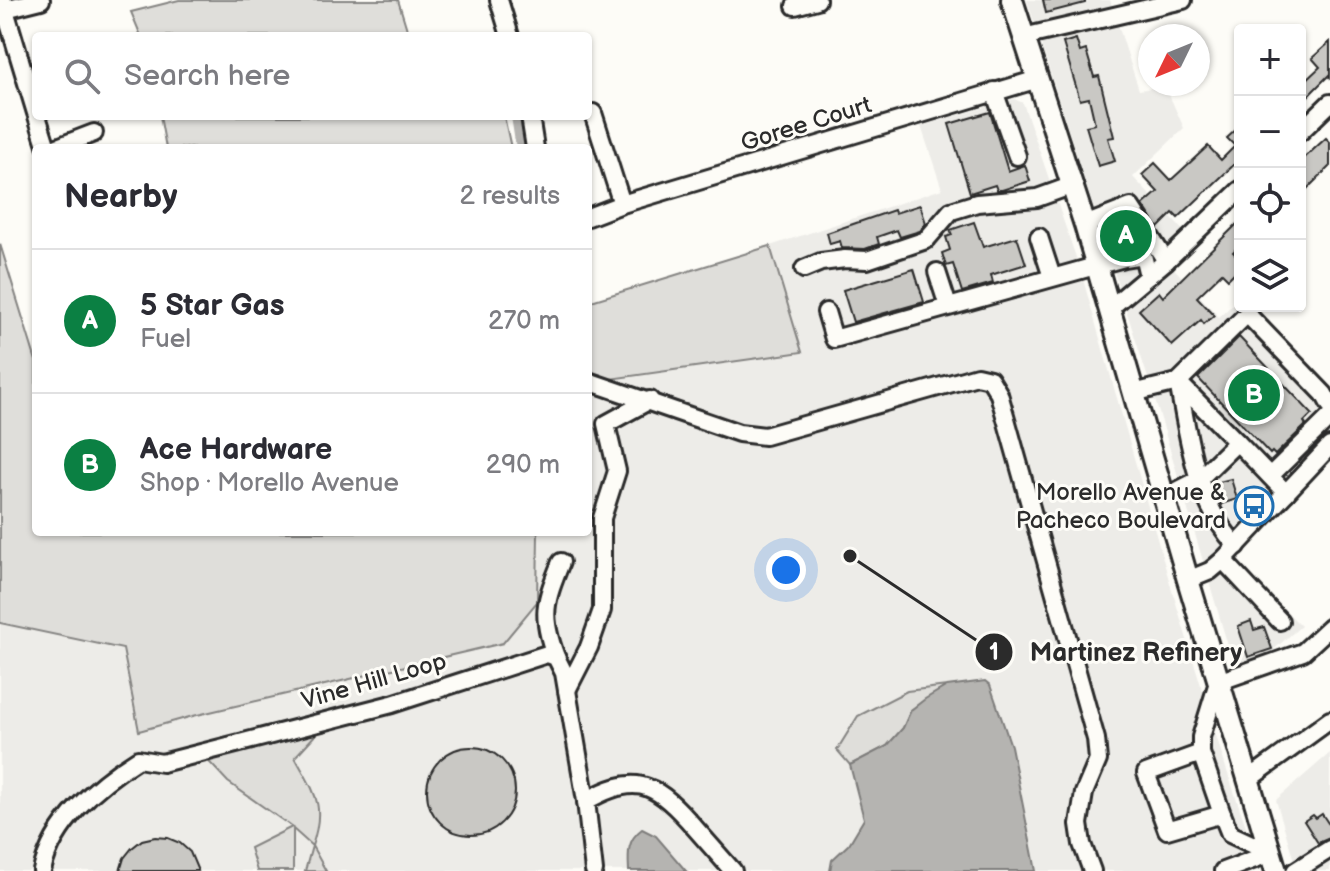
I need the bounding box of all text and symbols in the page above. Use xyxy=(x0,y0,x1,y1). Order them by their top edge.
north arrow xyxy=(1138,24,1210,96)
map controls xyxy=(1234,24,1306,312)
button: + xyxy=(1234,24,1306,96)
search box xyxy=(32,32,592,120)
icon: search xyxy=(60,54,104,98)
text: Search here xyxy=(124,58,290,94)
street label: Goree Court xyxy=(737,90,875,158)
button: − xyxy=(1234,96,1306,168)
button: locate xyxy=(1234,168,1306,240)
text: Nearby xyxy=(64,176,178,217)
text: 2 results xyxy=(460,181,560,212)
pin: A xyxy=(1100,206,1152,266)
button: layers xyxy=(1234,240,1306,312)
text: 5 Star Gas xyxy=(140,288,285,324)
text: A xyxy=(82,306,98,337)
text: 270 m xyxy=(488,306,560,337)
text: Fuel xyxy=(140,324,191,355)
pin: B xyxy=(1228,365,1280,425)
text: Ace Hardware xyxy=(140,432,332,468)
text: B xyxy=(81,450,99,481)
text: 290 m xyxy=(486,450,560,481)
text: Shop · Morello Avenue xyxy=(140,468,399,499)
place label: Morello Avenue & Pacheco Boulevard xyxy=(1016,478,1226,535)
bus stop icon: Morello Avenue & Pacheco Boulevard xyxy=(1233,485,1275,527)
your location xyxy=(766,550,806,590)
callout: Martinez Refinery xyxy=(974,627,1258,677)
text: 1 xyxy=(989,638,999,667)
text: Martinez Refinery xyxy=(1030,638,1242,669)
street label: Vine Hill Loop xyxy=(298,646,450,716)

